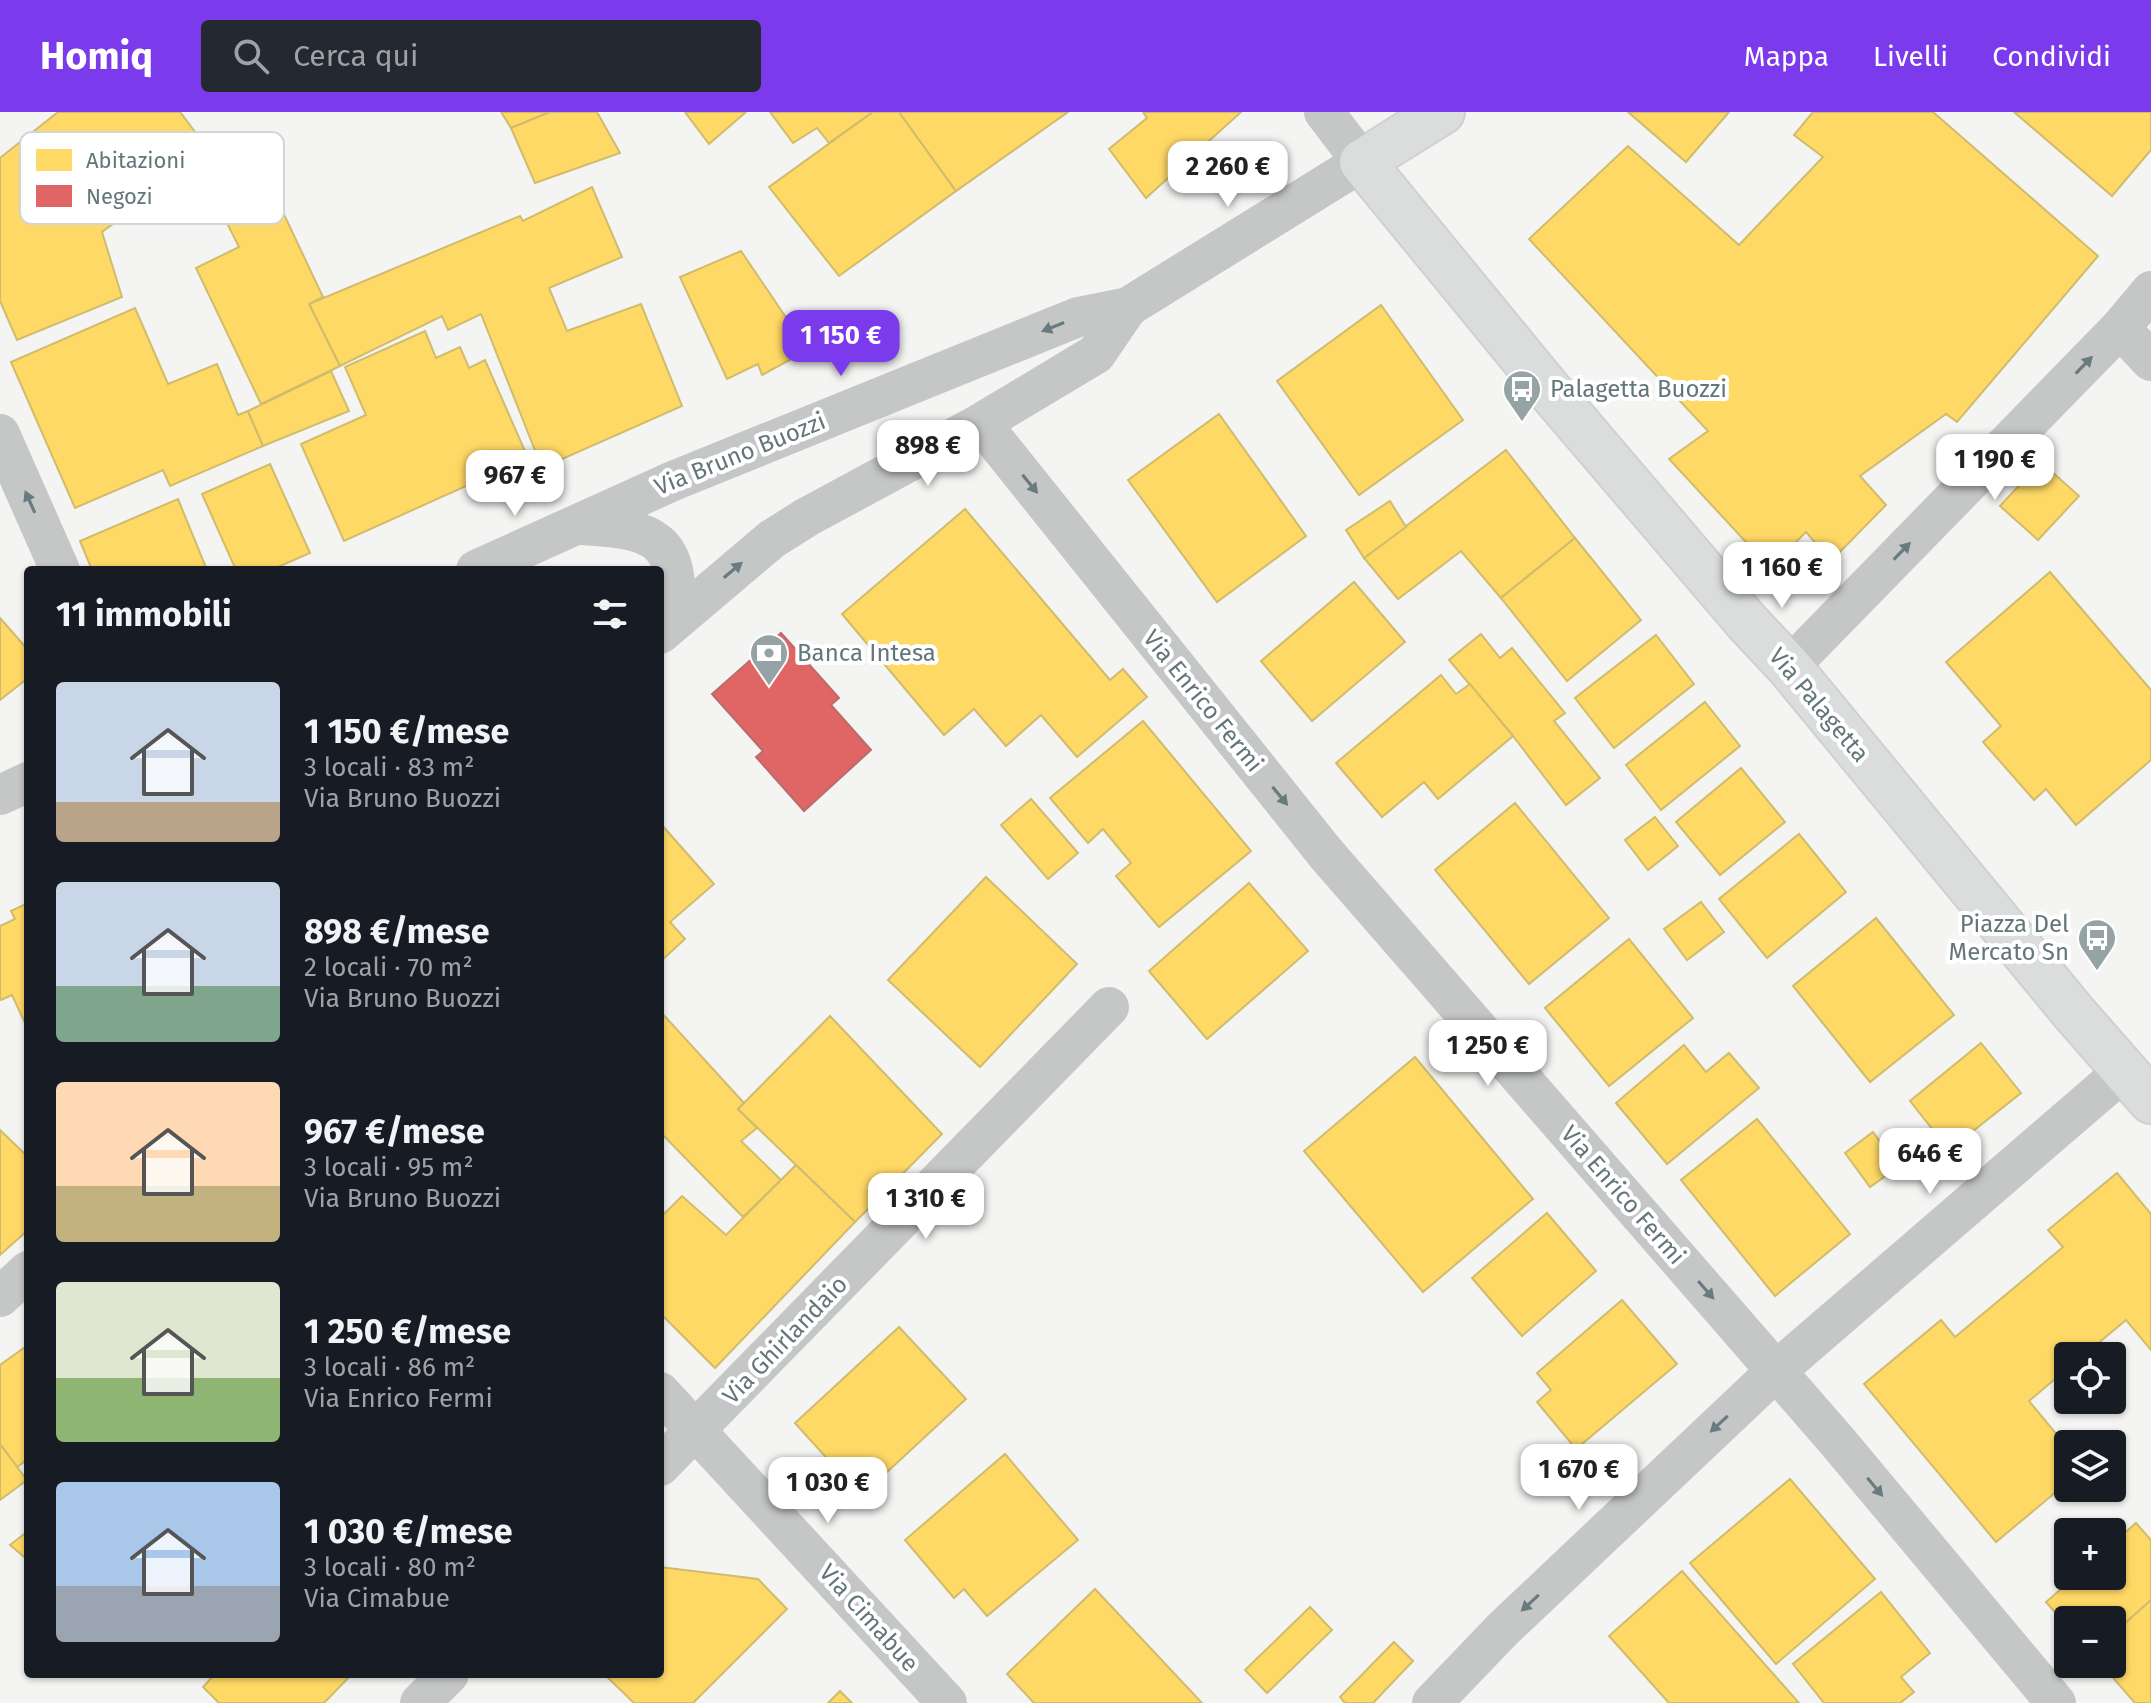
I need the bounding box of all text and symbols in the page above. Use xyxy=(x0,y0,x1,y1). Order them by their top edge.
search box xyxy=(201,20,761,92)
text: Homiq xyxy=(40,33,153,79)
icon: search xyxy=(229,34,273,78)
text: Cerca qui xyxy=(293,38,419,74)
text: Mappa xyxy=(1744,40,1829,73)
text: Livelli xyxy=(1873,40,1948,73)
text: Condividi xyxy=(1992,40,2111,73)
legend xyxy=(20,132,284,224)
pin: 2 260 € xyxy=(1154,141,1302,209)
text: Abitazioni xyxy=(86,147,185,174)
text: 2 260 € xyxy=(1186,151,1270,182)
text: Negozi xyxy=(86,183,153,210)
pin: 1 150 € xyxy=(767,310,915,378)
text: 1 150 € xyxy=(801,320,881,351)
one-way arrow xyxy=(1041,321,1065,334)
one-way arrow xyxy=(2074,356,2093,375)
bus stop icon: Palagetta Buozzi xyxy=(1501,368,1543,423)
place label: Palagetta Buozzi xyxy=(1550,375,1727,403)
street label: Via Bruno Buozzi xyxy=(650,407,830,501)
pin: 898 € xyxy=(872,420,984,488)
text: 898 € xyxy=(895,430,961,461)
pin: 1 190 € xyxy=(1921,434,2069,502)
text: 1 190 € xyxy=(1954,444,2036,475)
pin: 967 € xyxy=(459,450,571,518)
text: 967 € xyxy=(484,460,546,491)
one-way arrow xyxy=(1021,474,1038,494)
one-way arrow xyxy=(23,490,37,514)
pin: 1 160 € xyxy=(1708,542,1856,610)
one-way arrow xyxy=(1893,542,1911,561)
text: 1 160 € xyxy=(1741,552,1823,583)
one-way arrow xyxy=(723,562,743,579)
icon: filters xyxy=(588,592,632,636)
text: 11 immobili xyxy=(56,594,231,635)
street label: Via Enrico Fermi xyxy=(1137,624,1269,778)
bank icon: Banca Intesa xyxy=(748,632,790,687)
place label: Banca Intesa xyxy=(797,639,936,667)
street label: Via Palagetta xyxy=(1763,642,1875,768)
text: 1 150 €/mese xyxy=(304,711,509,752)
icon: home xyxy=(120,714,216,810)
text: 3 locali · 83 m² xyxy=(304,752,474,783)
text: Via Bruno Buozzi xyxy=(304,783,501,814)
one-way arrow xyxy=(1271,786,1287,806)
place label: Piazza Del Mercato Sn xyxy=(1949,910,2069,966)
text: 898 €/mese xyxy=(304,911,490,952)
icon: home xyxy=(120,914,216,1010)
bus stop icon: Piazza Del Mercato Sn xyxy=(2076,917,2118,972)
text: 2 locali · 70 m² xyxy=(304,952,473,983)
text: Via Bruno Buozzi xyxy=(304,983,501,1014)
pin: 1 250 € xyxy=(1414,1020,1562,1088)
text: 1 250 € xyxy=(1447,1030,1529,1061)
text: 967 €/mese xyxy=(304,1111,485,1152)
icon: home xyxy=(120,1114,216,1210)
street label: Via Enrico Fermi xyxy=(1555,1120,1691,1270)
pin: 646 € xyxy=(1874,1128,1986,1196)
text: 646 € xyxy=(1897,1138,1963,1169)
text: 3 locali · 95 m² xyxy=(304,1152,474,1183)
pin: 1 310 € xyxy=(852,1173,1000,1241)
text: Via Bruno Buozzi xyxy=(304,1183,501,1214)
text: 1 310 € xyxy=(886,1183,966,1214)
street label: Via Ghirlandaio xyxy=(717,1270,853,1410)
one-way arrow xyxy=(1696,1280,1714,1299)
text: 1 250 €/mese xyxy=(304,1311,511,1352)
icon: home xyxy=(120,1314,216,1410)
map controls xyxy=(2054,1342,2126,1678)
button: locate xyxy=(2054,1342,2126,1414)
text: 3 locali · 86 m² xyxy=(304,1352,475,1383)
text: Via Enrico Fermi xyxy=(304,1383,493,1414)
one-way arrow xyxy=(1710,1415,1729,1433)
button: layers xyxy=(2054,1430,2126,1502)
pin: 1 670 € xyxy=(1505,1444,1653,1512)
text: 1 670 € xyxy=(1539,1454,1619,1485)
pin: 1 030 € xyxy=(754,1457,902,1525)
text: 1 030 € xyxy=(786,1467,870,1498)
one-way arrow xyxy=(1866,1476,1883,1496)
text: 1 030 €/mese xyxy=(304,1511,512,1552)
icon: home xyxy=(120,1514,216,1610)
button: + xyxy=(2054,1518,2126,1590)
text: 3 locali · 80 m² xyxy=(304,1552,476,1583)
street label: Via Cimabue xyxy=(814,1559,924,1677)
text: Via Cimabue xyxy=(304,1583,450,1614)
one-way arrow xyxy=(1521,1593,1540,1612)
button: − xyxy=(2054,1606,2126,1678)

